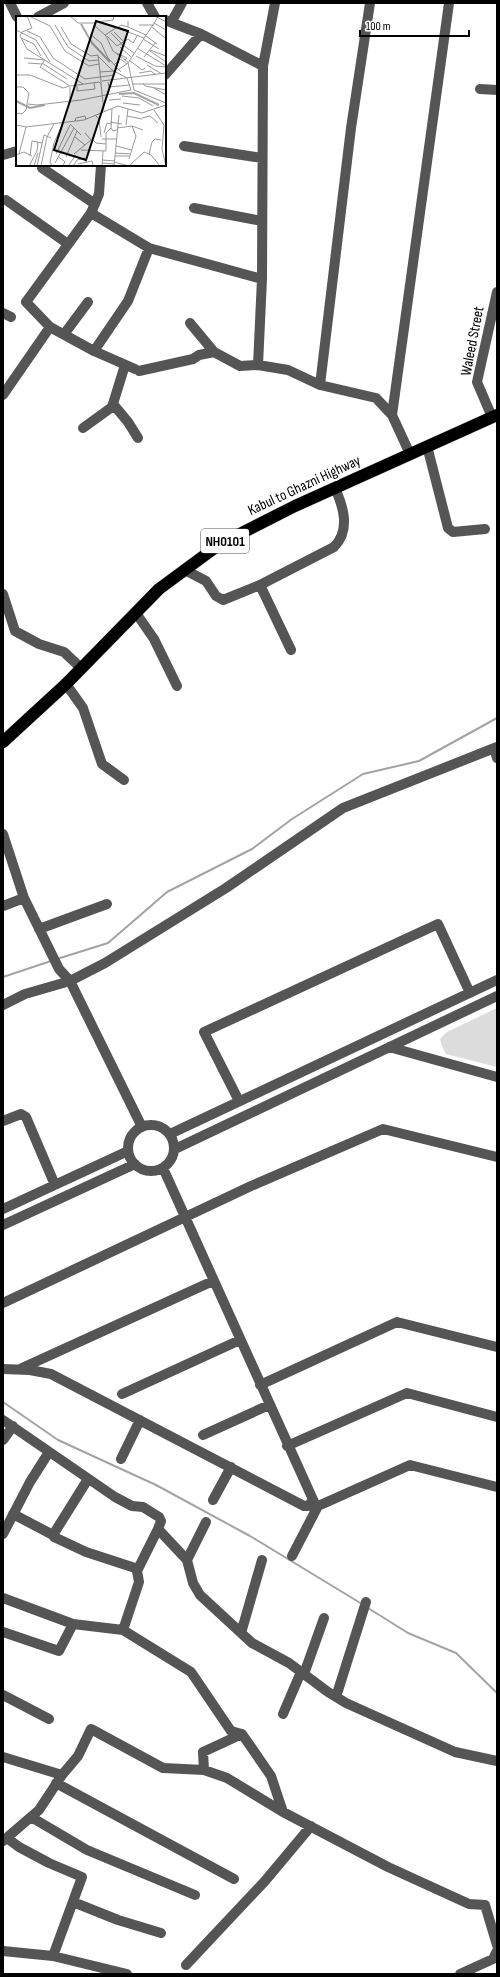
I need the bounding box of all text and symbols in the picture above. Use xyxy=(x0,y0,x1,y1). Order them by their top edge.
scale bar xyxy=(360,12,469,38)
inset map xyxy=(16,16,166,166)
text: 100 m xyxy=(366,19,391,34)
street label: Waleed Street xyxy=(456,304,489,377)
street label: Kabul to Ghazni Highway xyxy=(245,451,364,520)
road number: NH0101 xyxy=(201,529,249,553)

